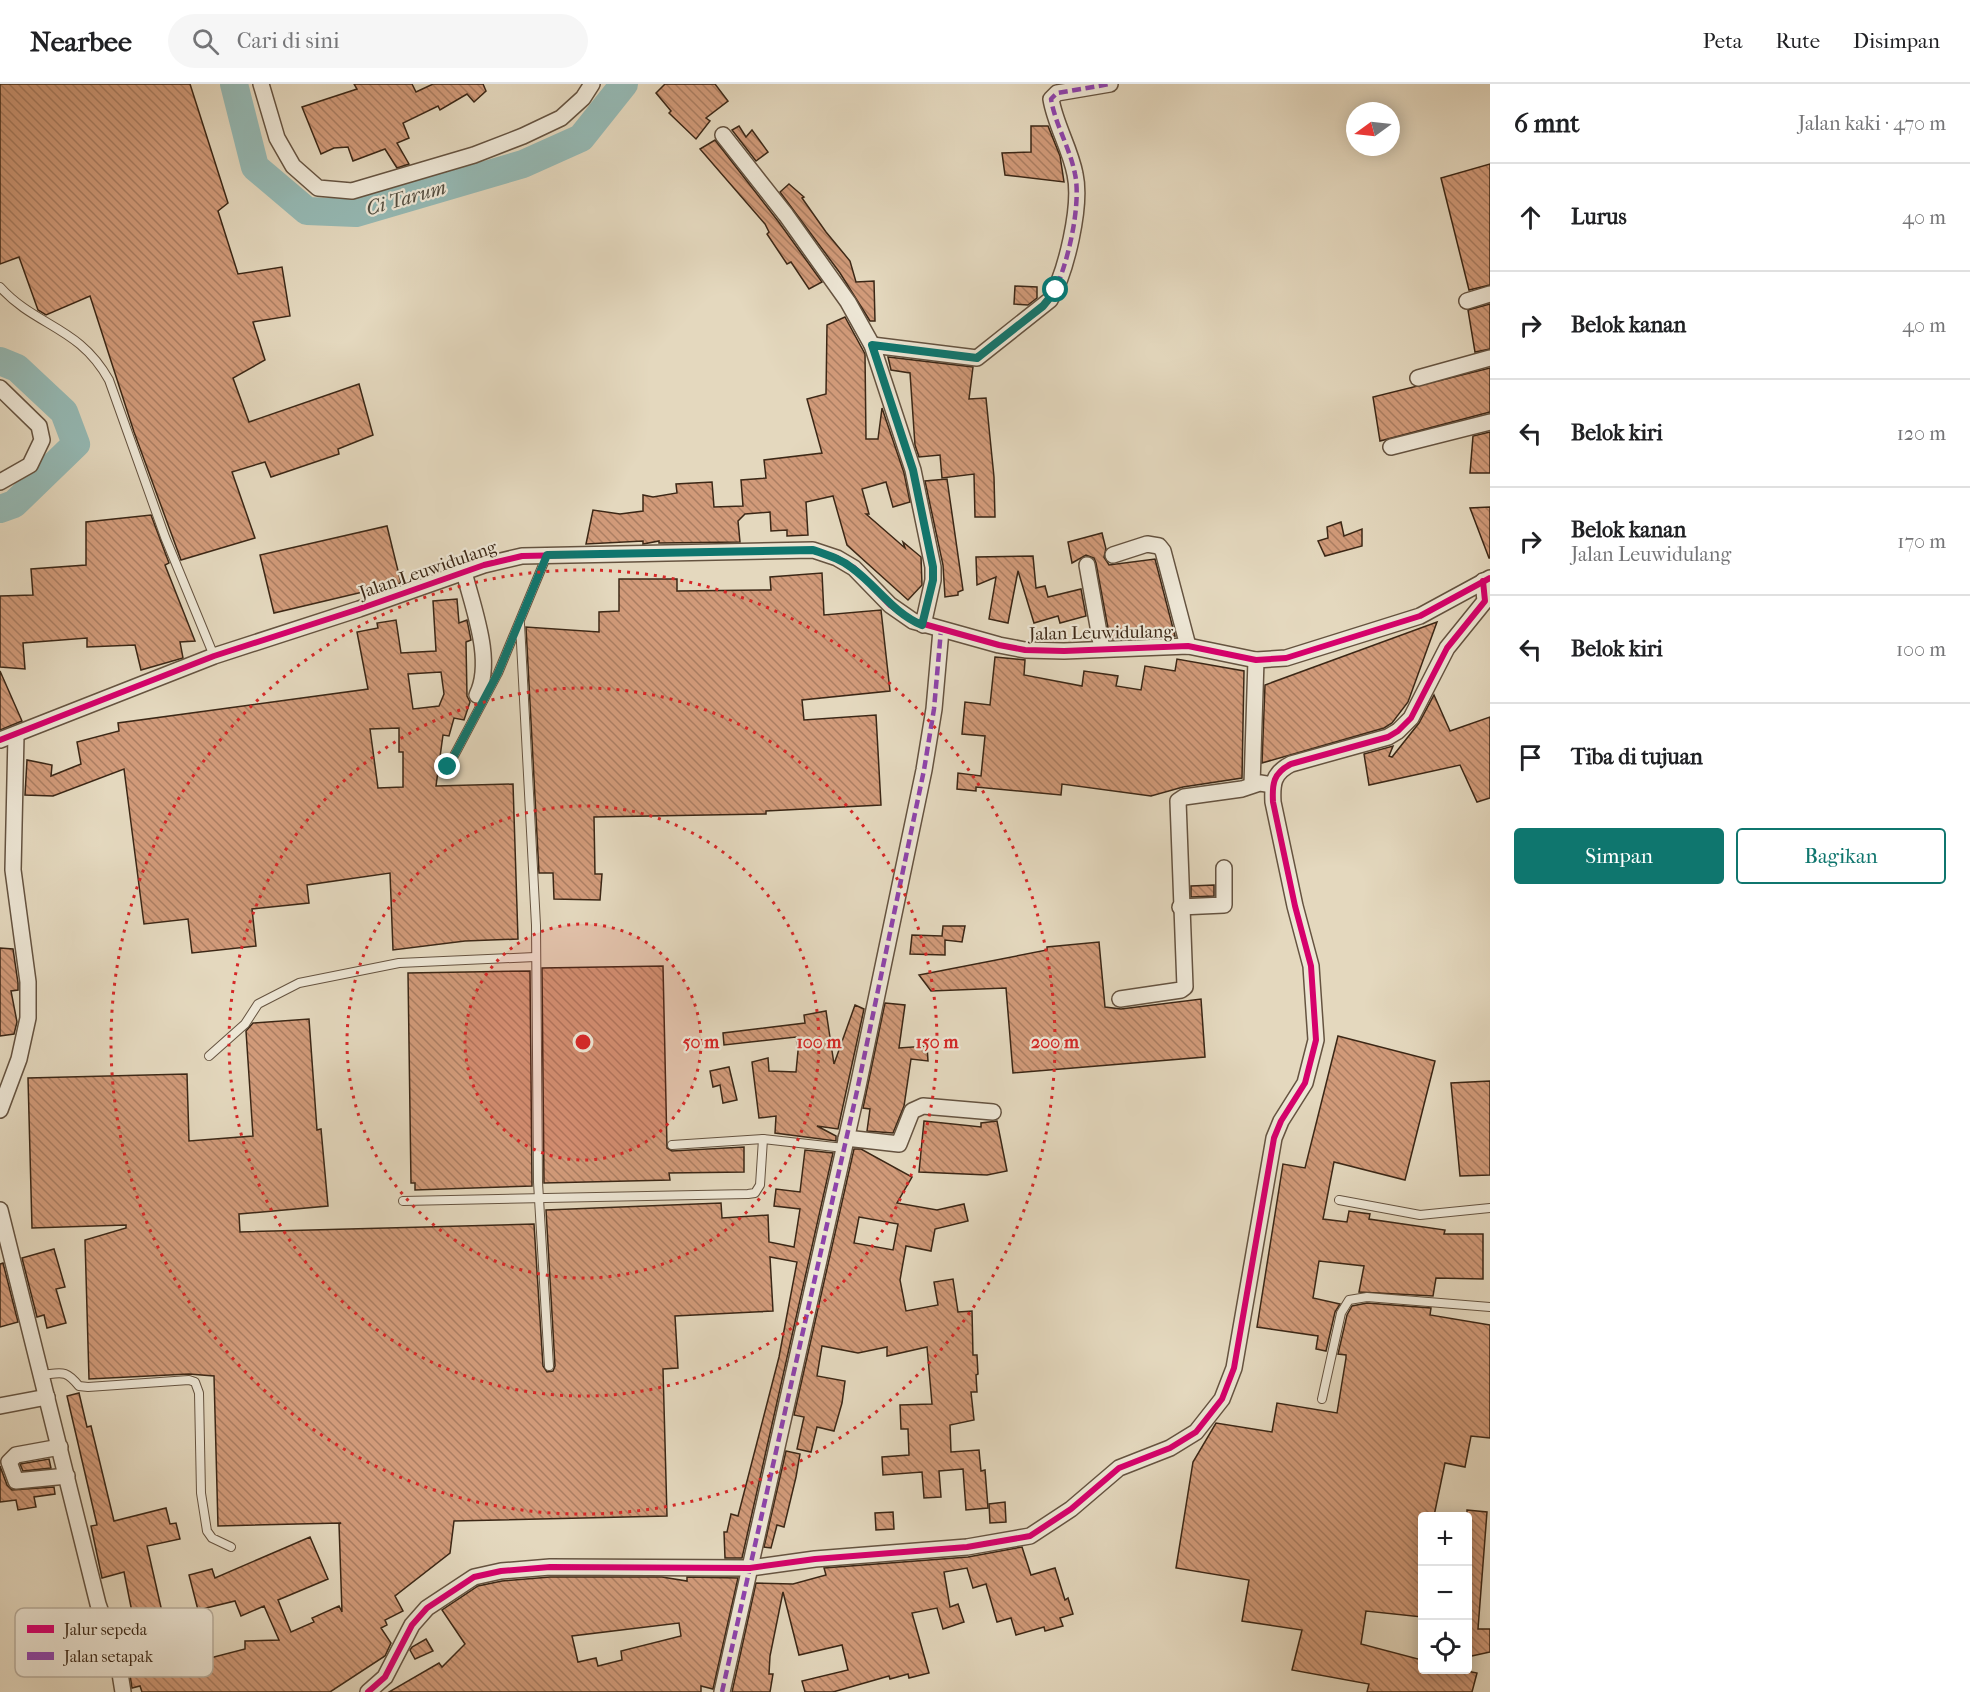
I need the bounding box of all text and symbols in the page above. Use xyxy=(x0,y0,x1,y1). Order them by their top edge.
search box xyxy=(168,14,588,68)
text: Nearbee xyxy=(30,25,132,58)
icon: search xyxy=(189,25,222,58)
text: Cari di sini xyxy=(237,28,339,54)
text: Peta xyxy=(1703,29,1742,53)
text: Rute xyxy=(1775,29,1820,53)
text: Disimpan xyxy=(1853,29,1940,53)
north arrow xyxy=(1346,102,1400,156)
text: 6 mnt xyxy=(1514,108,1579,139)
text: Jalan kaki · 470 m xyxy=(1798,112,1946,135)
water label: Ci Tarum xyxy=(363,176,449,220)
icon: ahead xyxy=(1514,201,1547,234)
text: Lurus xyxy=(1571,204,1627,230)
text: 40 m xyxy=(1902,206,1946,229)
route start xyxy=(1042,276,1068,302)
icon: right xyxy=(1514,309,1547,342)
text: Belok kanan xyxy=(1571,312,1686,338)
text: 40 m xyxy=(1902,314,1946,337)
icon: left xyxy=(1514,417,1547,450)
text: Belok kiri xyxy=(1571,420,1663,446)
text: 120 m xyxy=(1897,422,1946,445)
text: Belok kanan xyxy=(1571,517,1686,543)
icon: right xyxy=(1514,525,1547,558)
text: 170 m xyxy=(1897,530,1946,553)
street label: Jalan Leuwidulang xyxy=(355,536,500,604)
text: Jalan Leuwidulang xyxy=(1571,543,1731,566)
street label: Jalan Leuwidulang xyxy=(1027,621,1174,645)
icon: left xyxy=(1514,633,1547,666)
text: Belok kiri xyxy=(1571,636,1663,662)
text: 100 m xyxy=(1896,638,1946,661)
icon: arrive xyxy=(1514,741,1547,774)
text: Tiba di tujuan xyxy=(1571,744,1703,770)
route end xyxy=(434,753,460,779)
button: Simpan xyxy=(1514,828,1724,884)
button: Bagikan xyxy=(1736,828,1946,884)
centre of rings xyxy=(573,1032,593,1052)
text: 50 m xyxy=(683,1032,720,1053)
text: 100 m xyxy=(796,1032,843,1053)
text: 150 m xyxy=(916,1032,959,1053)
text: 200 m xyxy=(1031,1032,1080,1053)
map controls xyxy=(1418,1512,1472,1674)
button: + xyxy=(1418,1512,1472,1566)
button: − xyxy=(1418,1566,1472,1620)
legend xyxy=(15,1608,213,1677)
text: Jalur sepeda xyxy=(62,1620,148,1639)
button: locate xyxy=(1418,1620,1472,1674)
text: Jalan setapak xyxy=(62,1647,154,1666)

